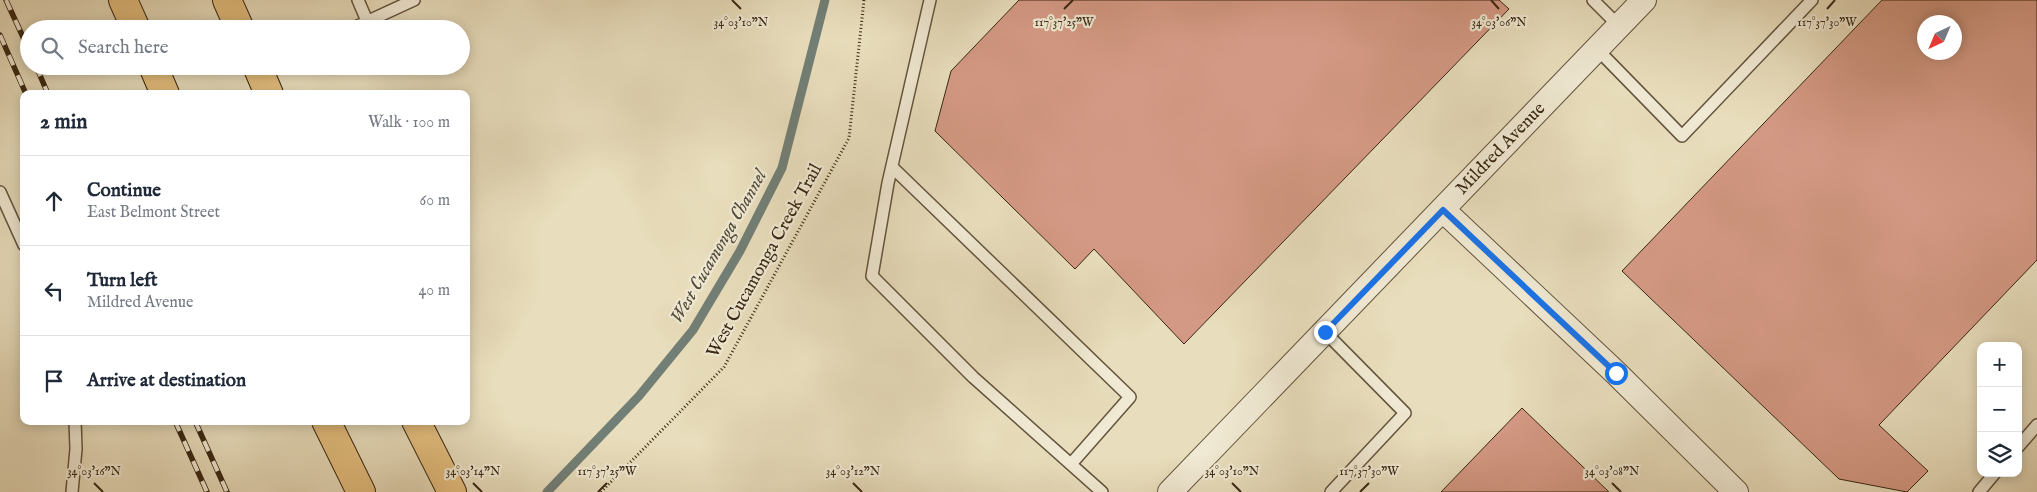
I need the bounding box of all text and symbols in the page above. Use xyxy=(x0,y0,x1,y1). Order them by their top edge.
text: 34°03'10"N xyxy=(714,15,769,30)
text: 117°37'25"W xyxy=(1034,15,1094,30)
text: 34°03'06"N xyxy=(1471,15,1527,30)
text: 117°37'30"W xyxy=(1797,15,1857,30)
north arrow xyxy=(1917,15,1962,60)
search box xyxy=(20,20,470,75)
icon: search xyxy=(38,34,66,62)
text: Search here xyxy=(78,36,169,60)
street label: Mildred Avenue xyxy=(1451,98,1551,200)
text: 2 min xyxy=(40,109,87,136)
text: Walk · 100 m xyxy=(368,113,450,133)
street label: West Cucamonga Creek Trail xyxy=(702,160,828,362)
water label: West Cucamonga Channel xyxy=(665,165,774,328)
text: Continue xyxy=(87,179,161,203)
icon: ahead xyxy=(40,187,68,215)
text: 60 m xyxy=(420,191,450,211)
text: East Belmont Street xyxy=(87,203,220,223)
text: Turn left xyxy=(87,269,158,293)
icon: left xyxy=(40,277,68,305)
text: 40 m xyxy=(418,281,450,301)
text: Mildred Avenue xyxy=(87,293,193,313)
route end xyxy=(1314,321,1337,344)
map controls xyxy=(1977,342,2022,477)
button: + xyxy=(1977,342,2022,387)
route start xyxy=(1605,362,1628,385)
icon: arrive xyxy=(40,367,68,395)
text: Arrive at destination xyxy=(87,369,246,393)
button: − xyxy=(1977,387,2022,432)
button: layers xyxy=(1977,432,2022,477)
text: 34°03'16"N xyxy=(67,464,121,479)
text: 34°03'14"N xyxy=(446,464,501,479)
text: 117°37'25"W xyxy=(577,464,637,479)
text: 34°03'12"N xyxy=(826,464,881,479)
text: 34°03'10"N xyxy=(1205,464,1260,479)
text: 117°37'30"W xyxy=(1339,464,1399,479)
text: 34°03'08"N xyxy=(1585,464,1640,479)

